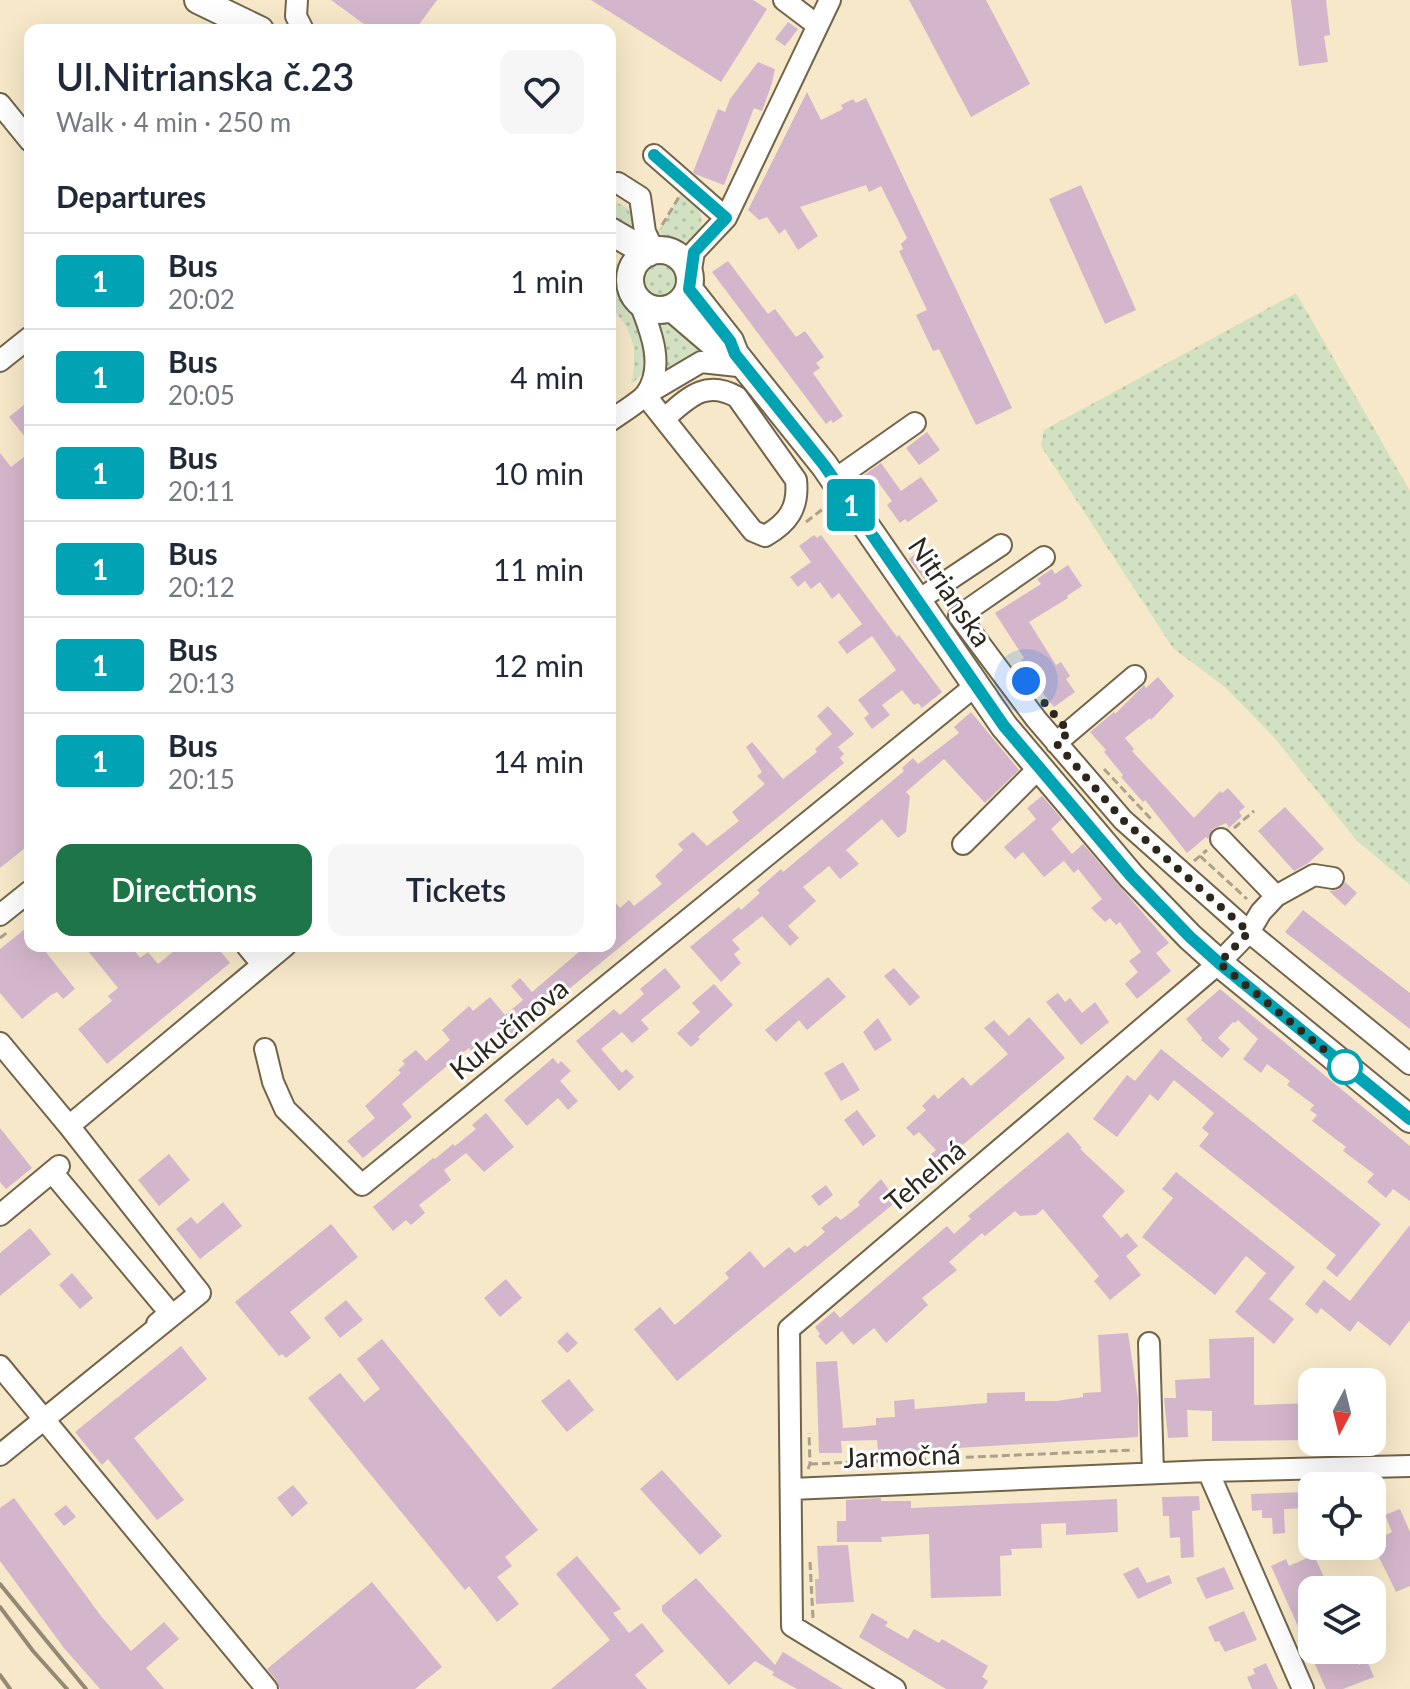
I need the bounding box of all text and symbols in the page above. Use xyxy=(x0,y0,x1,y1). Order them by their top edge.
button: heart xyxy=(500,50,584,134)
text: Ul.Nitrianska č.23 xyxy=(56,53,354,99)
text: Walk · 4 min · 250 m xyxy=(56,106,291,138)
text: Departures xyxy=(56,178,206,214)
text: Bus xyxy=(168,247,218,283)
text: 1 min xyxy=(510,263,584,299)
text: 1 xyxy=(92,264,108,298)
text: 20:02 xyxy=(168,283,235,315)
text: Bus xyxy=(168,343,218,379)
text: 4 min xyxy=(510,359,584,395)
text: 1 xyxy=(92,360,108,394)
text: 20:05 xyxy=(168,379,235,411)
text: Bus xyxy=(168,439,218,475)
text: 10 min xyxy=(493,455,584,491)
text: 1 xyxy=(92,456,108,490)
text: 20:11 xyxy=(168,475,235,507)
line badge: 1 xyxy=(825,479,877,531)
text: 1 xyxy=(843,488,859,522)
street label: Nitrianska xyxy=(902,530,1000,653)
text: Bus xyxy=(168,535,218,571)
text: 11 min xyxy=(493,551,584,587)
text: 1 xyxy=(92,552,108,586)
text: 20:12 xyxy=(168,571,235,603)
text: Bus xyxy=(168,631,218,667)
text: 12 min xyxy=(493,647,584,683)
text: 1 xyxy=(92,648,108,682)
your location xyxy=(1006,661,1046,701)
text: 20:13 xyxy=(168,667,235,699)
text: Bus xyxy=(168,727,218,763)
text: 14 min xyxy=(493,743,584,779)
text: 1 xyxy=(92,744,108,778)
text: 20:15 xyxy=(168,763,235,795)
button: Directions xyxy=(56,844,312,936)
button: Tickets xyxy=(328,844,584,936)
street label: Kukučínova xyxy=(442,970,574,1086)
unlabelled marker xyxy=(1328,1050,1362,1084)
street label: Tehelná xyxy=(877,1132,971,1219)
north arrow xyxy=(1298,1368,1386,1456)
map controls xyxy=(1298,1368,1386,1664)
street label: Jarmočná xyxy=(843,1436,961,1474)
button: locate xyxy=(1298,1472,1386,1560)
button: layers xyxy=(1298,1576,1386,1664)

